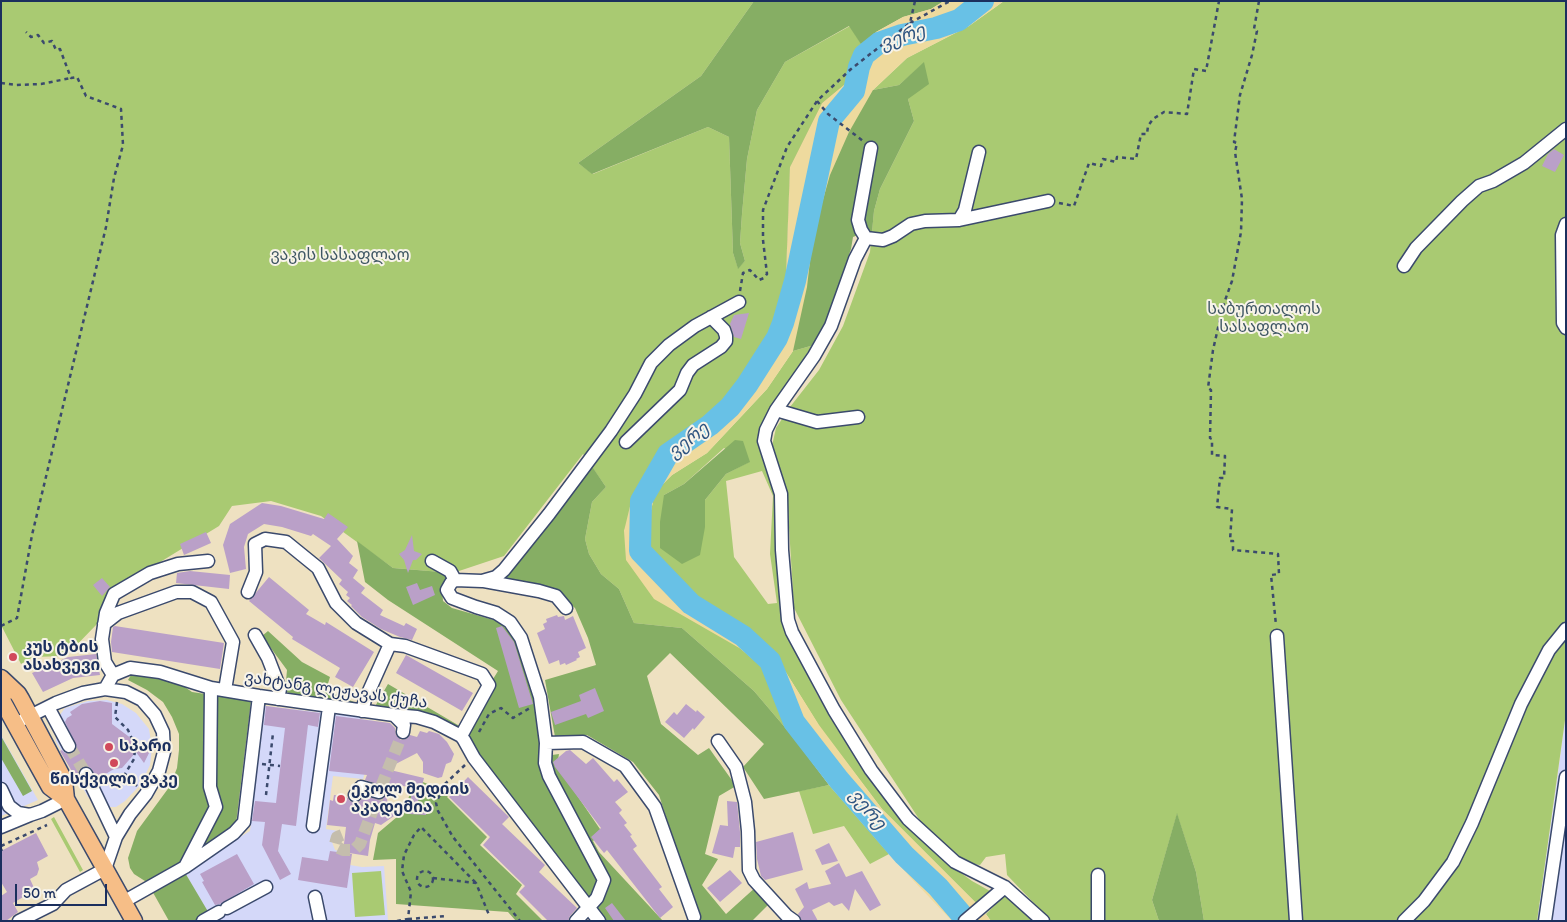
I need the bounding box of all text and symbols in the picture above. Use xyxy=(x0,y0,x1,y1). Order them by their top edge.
water label: ვერე xyxy=(878,20,928,56)
park label: ვაკის სასაფლაო xyxy=(270,246,410,266)
park label: საბურთალოს სასაფლაო xyxy=(1207,300,1321,338)
water label: ვერე xyxy=(664,418,714,464)
place label: კუს ტბის ასახვევი xyxy=(23,638,100,676)
marker: კუს ტბის ასახვევი xyxy=(7,651,19,663)
street label: ვახტანგ ლეჟავას ქუჩა xyxy=(243,669,429,713)
place label: სპარი xyxy=(119,737,171,757)
marker: სპარი xyxy=(103,741,115,753)
marker: წისქვილი ვაკე xyxy=(108,757,120,769)
place label: წისქვილი ვაკე xyxy=(50,770,178,790)
place label: ეკოლ მედიის აკადემია xyxy=(351,780,469,818)
water label: ვერე xyxy=(844,785,890,835)
marker: ეკოლ მედიის აკადემია xyxy=(335,793,347,805)
scale bar xyxy=(18,874,110,906)
text: 50 m xyxy=(23,884,56,902)

